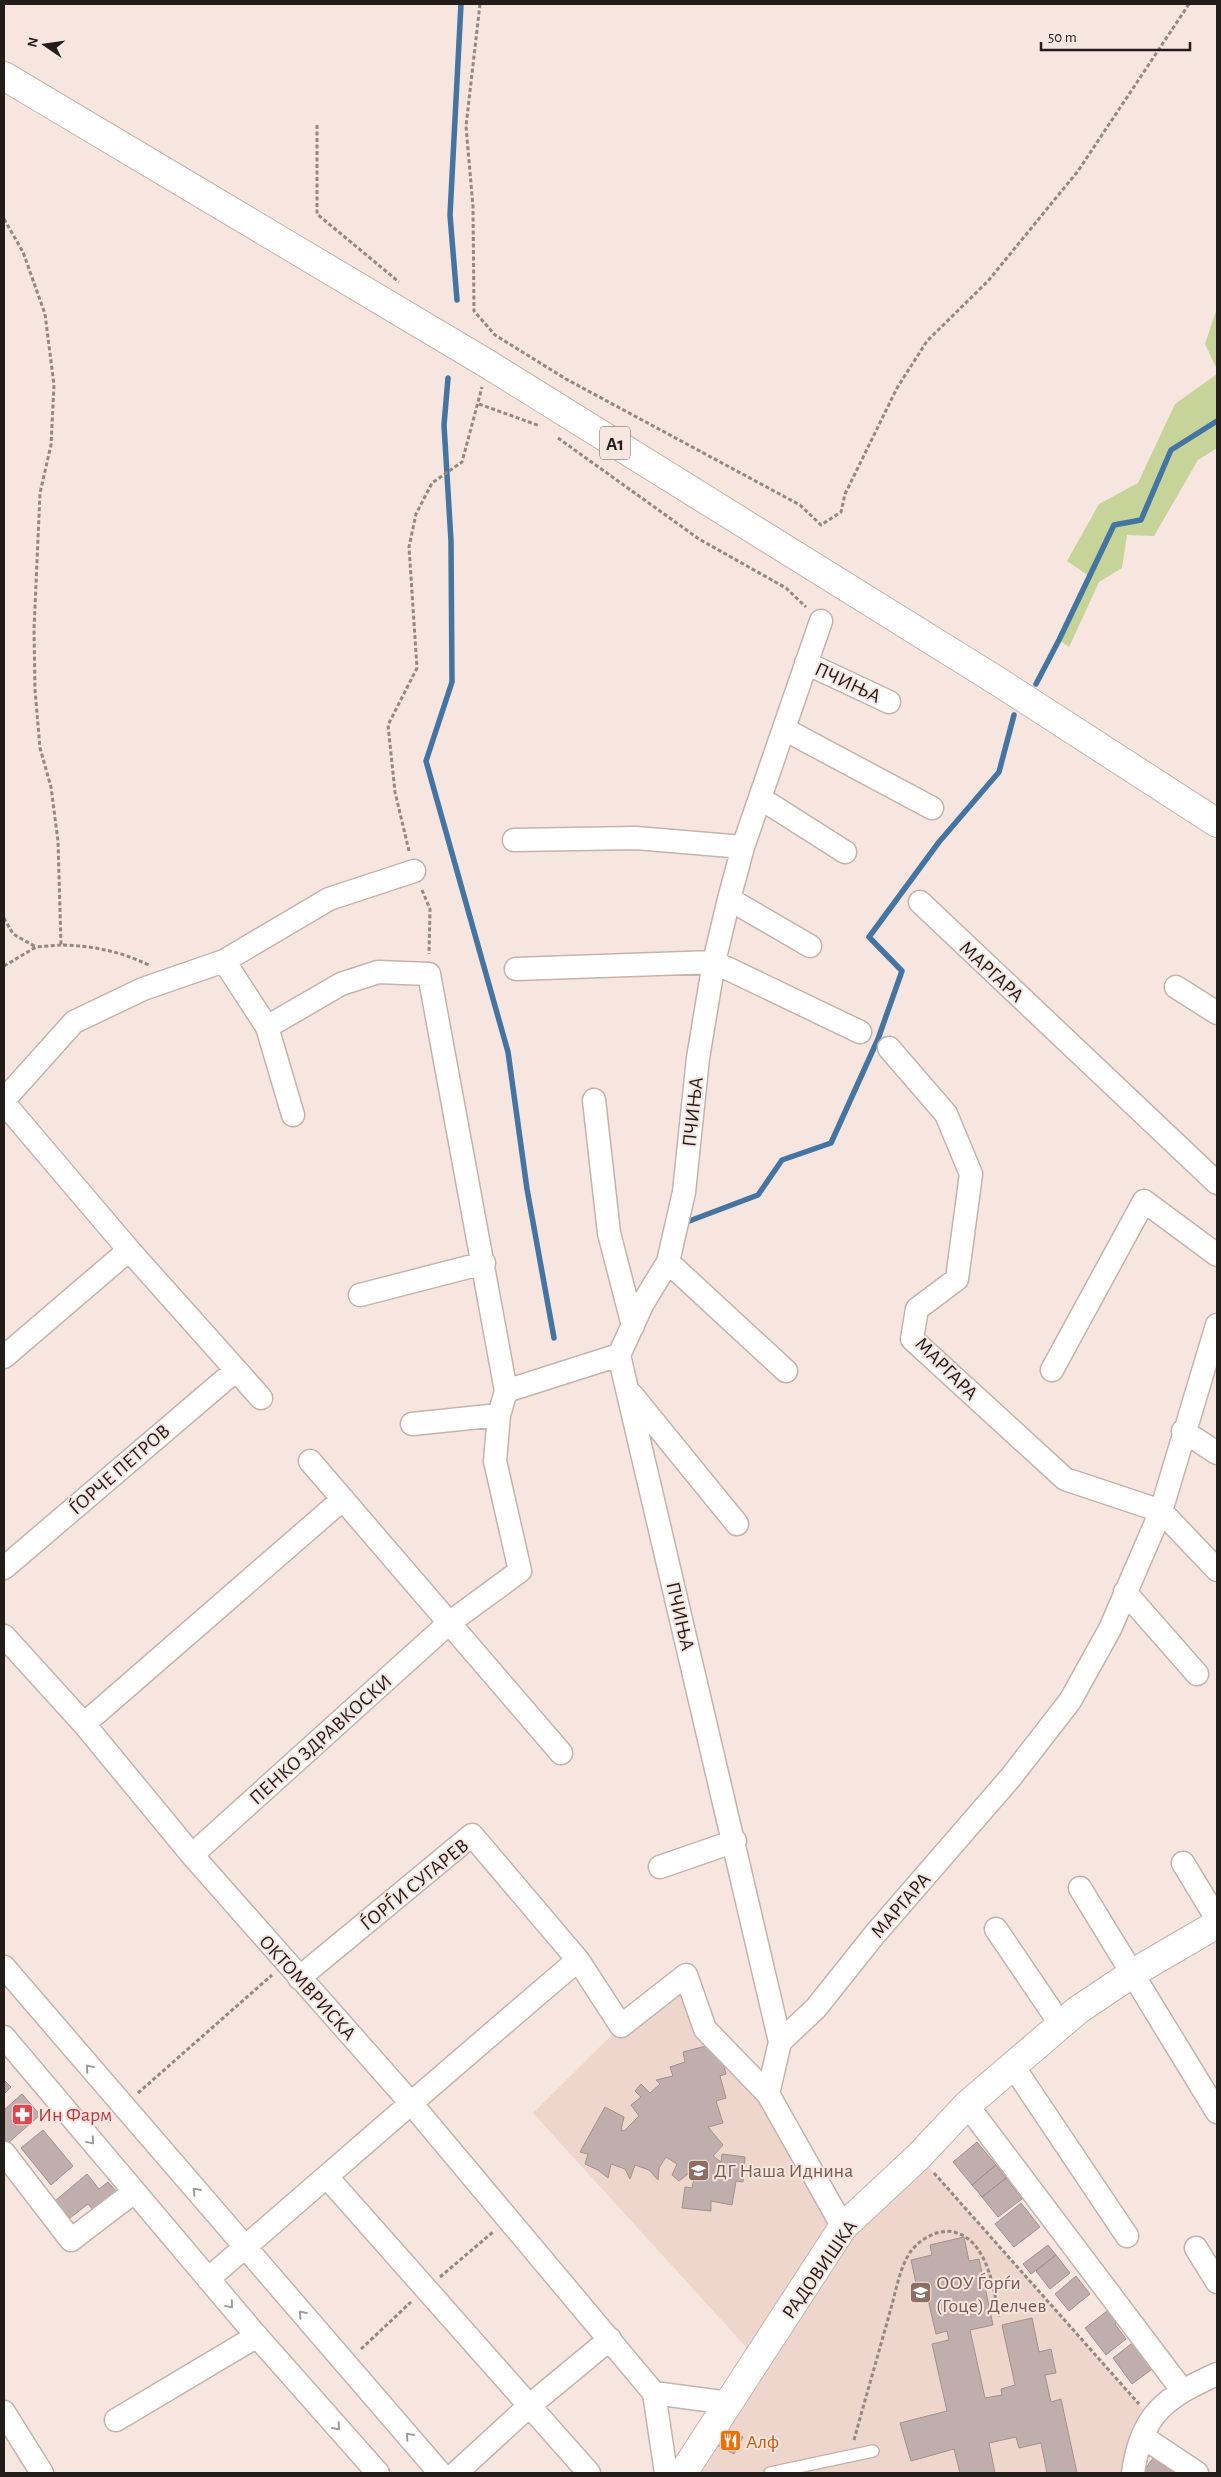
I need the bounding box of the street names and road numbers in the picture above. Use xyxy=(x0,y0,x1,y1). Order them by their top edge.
road number: A1 xyxy=(600,426,630,459)
street label: ПЧИЊА xyxy=(812,659,884,707)
street label: МАРГАРА xyxy=(955,937,1027,1006)
street label: ПЧИЊА xyxy=(679,1076,707,1148)
street label: МАРГАРА xyxy=(911,1334,982,1404)
street label: ЃОРЧЕ ПЕТРОВ xyxy=(65,1420,174,1519)
street label: ПЧИЊА xyxy=(662,1580,698,1653)
street label: ПЕНКО ЗДРАВКОСКИ xyxy=(246,1671,396,1809)
street label: ЃОРЃИ СУГАРЕВ xyxy=(356,1834,472,1934)
street label: МАРГАРА xyxy=(867,1869,935,1942)
street label: ОКТОМВРИСКА xyxy=(255,1931,360,2044)
street label: РАДОВИШКА xyxy=(779,2217,861,2322)

